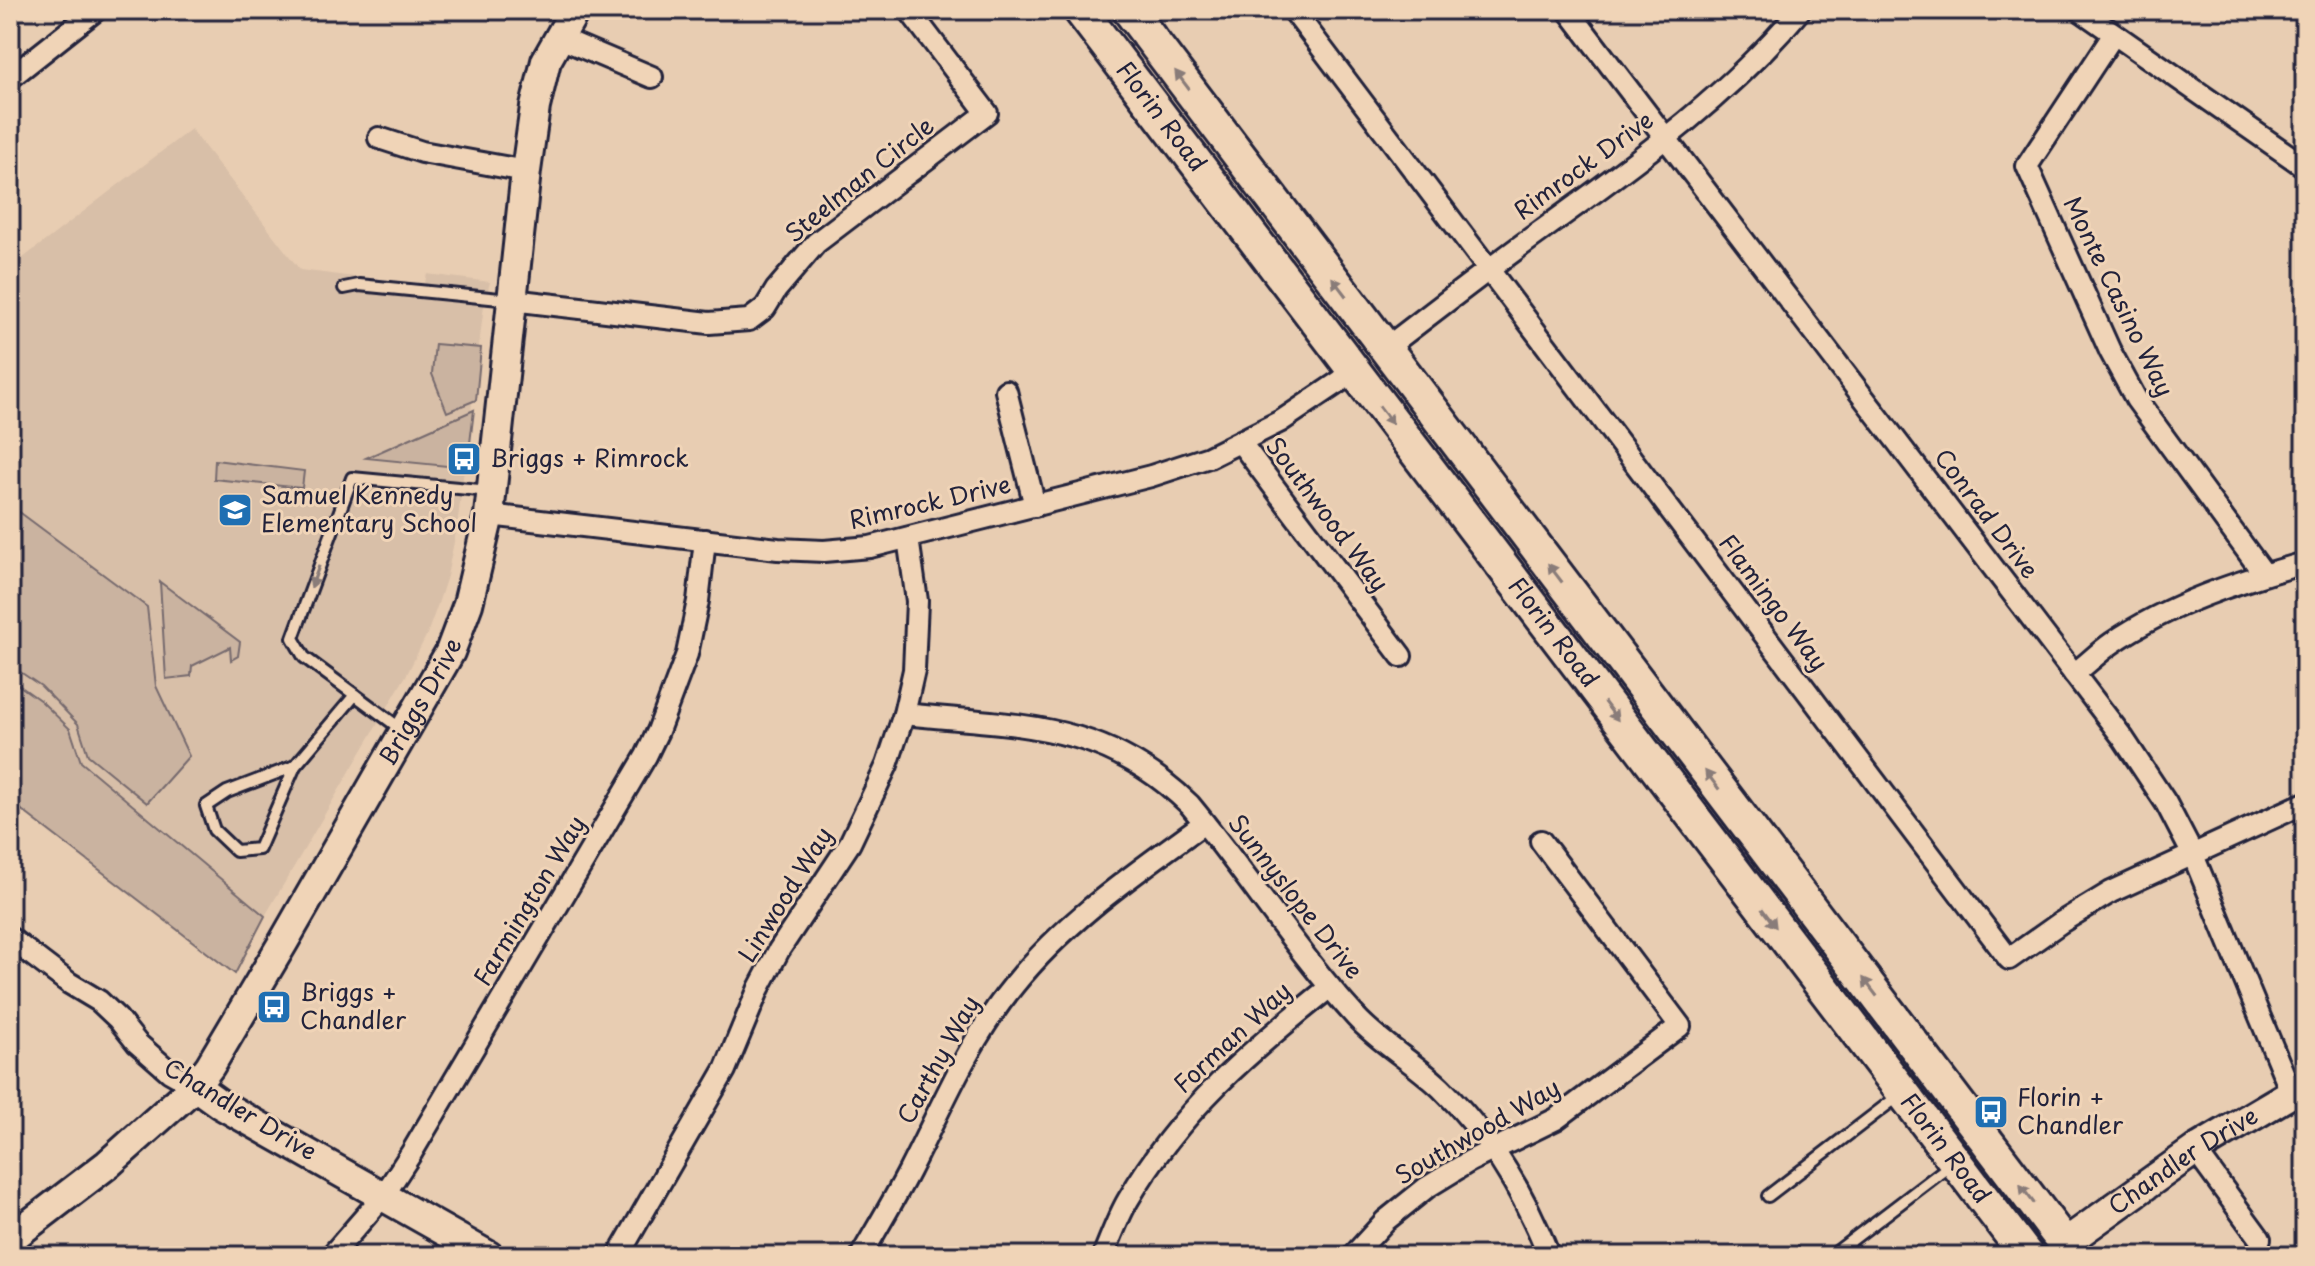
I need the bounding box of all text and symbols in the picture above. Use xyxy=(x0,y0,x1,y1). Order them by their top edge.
street label: Florin Road xyxy=(1109,53,1217,178)
one-way arrow xyxy=(1174,70,1190,90)
street label: Rimrock Drive xyxy=(1506,101,1660,227)
street label: Steelman Circle xyxy=(776,107,941,250)
street label: Monte Casino Way xyxy=(2056,190,2184,402)
one-way arrow xyxy=(1331,277,1347,297)
one-way arrow xyxy=(1378,404,1394,425)
street label: Southwood Way xyxy=(1258,429,1399,599)
place label: Briggs + Rimrock xyxy=(490,439,689,475)
bus stop icon: Briggs + Rimrock xyxy=(445,440,483,478)
street label: Conrad Drive xyxy=(1927,440,2049,586)
street label: Rimrock Drive xyxy=(845,465,1014,537)
place label: Samuel Kennedy Elementary School xyxy=(261,476,477,540)
school or university icon: Samuel Kennedy Elementary School xyxy=(216,491,254,529)
street label: Flamingo Way xyxy=(1711,526,1838,678)
one-way arrow xyxy=(1547,563,1563,583)
one-way arrow xyxy=(309,565,321,589)
street label: Florin Road xyxy=(1501,568,1609,694)
street label: Briggs Drive xyxy=(369,633,470,772)
one-way arrow xyxy=(1603,701,1619,721)
one-way arrow xyxy=(1705,770,1721,790)
street label: Sunnyslope Drive xyxy=(1220,805,1373,986)
street label: Farmington Way xyxy=(463,808,593,992)
street label: Linwood Way xyxy=(728,819,840,969)
one-way arrow xyxy=(1760,907,1776,928)
street label: Forman Way xyxy=(1165,972,1299,1101)
place label: Briggs + Chandler xyxy=(300,973,407,1037)
one-way arrow xyxy=(1862,977,1878,997)
bus stop icon: Briggs + Chandler xyxy=(255,988,293,1026)
street label: Carthy Way xyxy=(887,988,987,1130)
street label: Chandler Drive xyxy=(158,1048,324,1168)
street label: Southwood Way xyxy=(1388,1068,1566,1192)
place label: Florin + Chandler xyxy=(2017,1078,2124,1142)
street label: Florin Road xyxy=(1893,1084,2001,1210)
bus stop icon: Florin + Chandler xyxy=(1972,1093,2010,1131)
street label: Chandler Drive xyxy=(2100,1097,2264,1223)
one-way arrow xyxy=(2020,1183,2036,1204)

